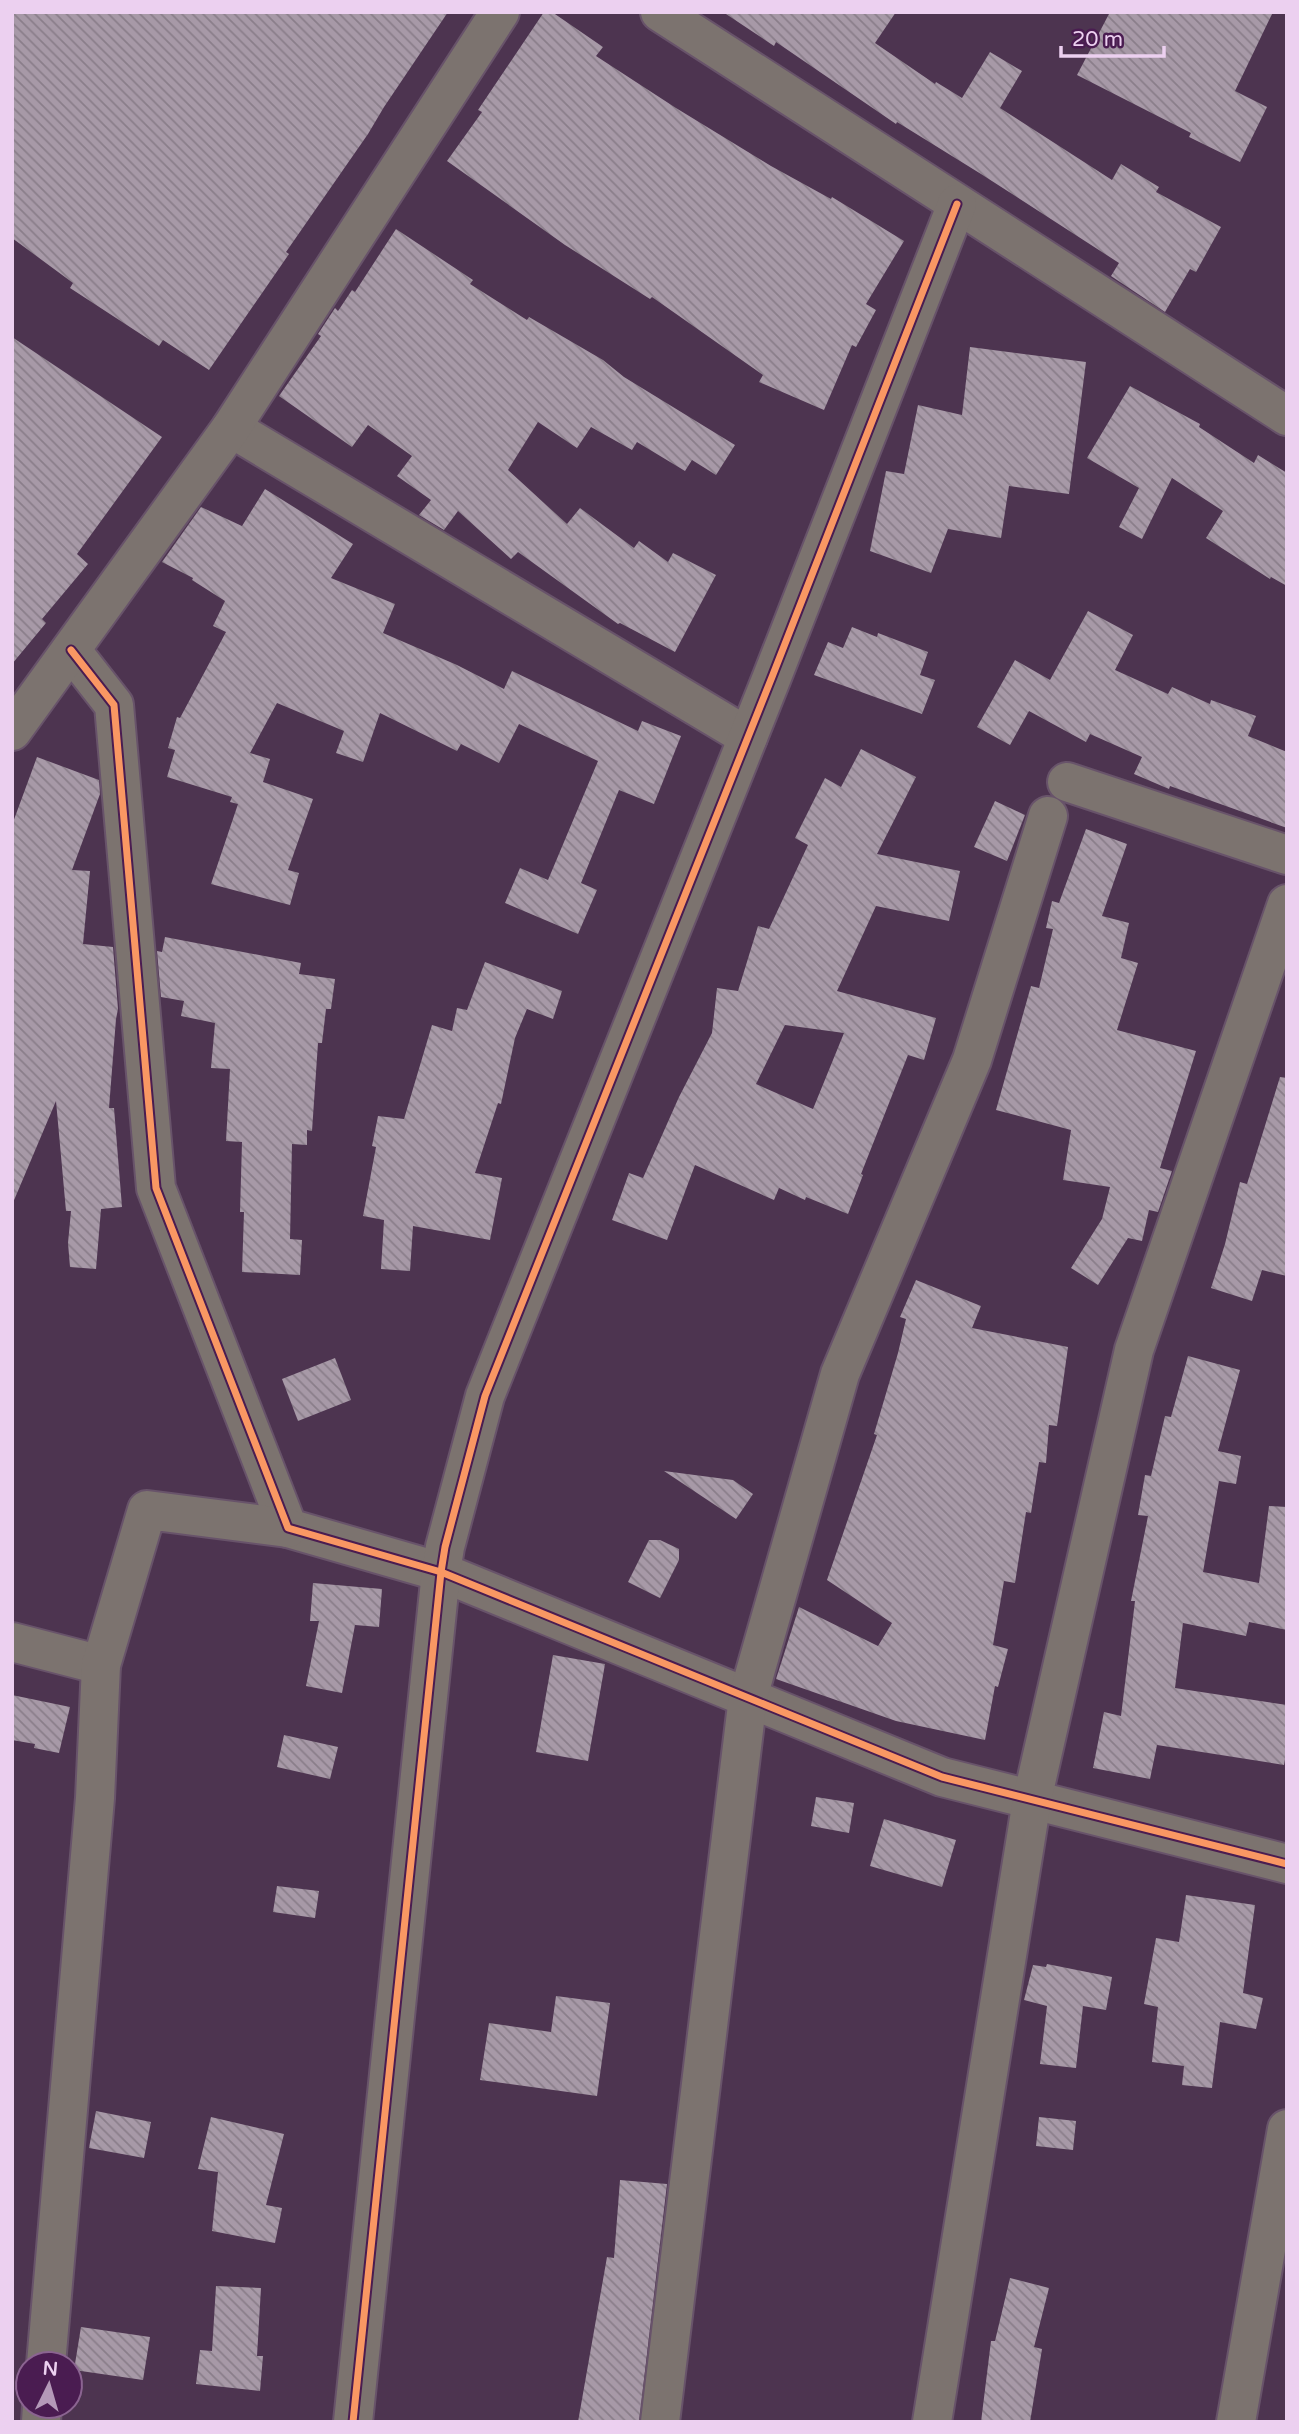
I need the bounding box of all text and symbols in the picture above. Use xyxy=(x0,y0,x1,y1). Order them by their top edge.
scale bar xyxy=(1061,14,1164,58)
text: 20 m xyxy=(1072,27,1123,52)
north arrow xyxy=(14,2350,84,2420)
text: N xyxy=(42,2357,59,2381)

